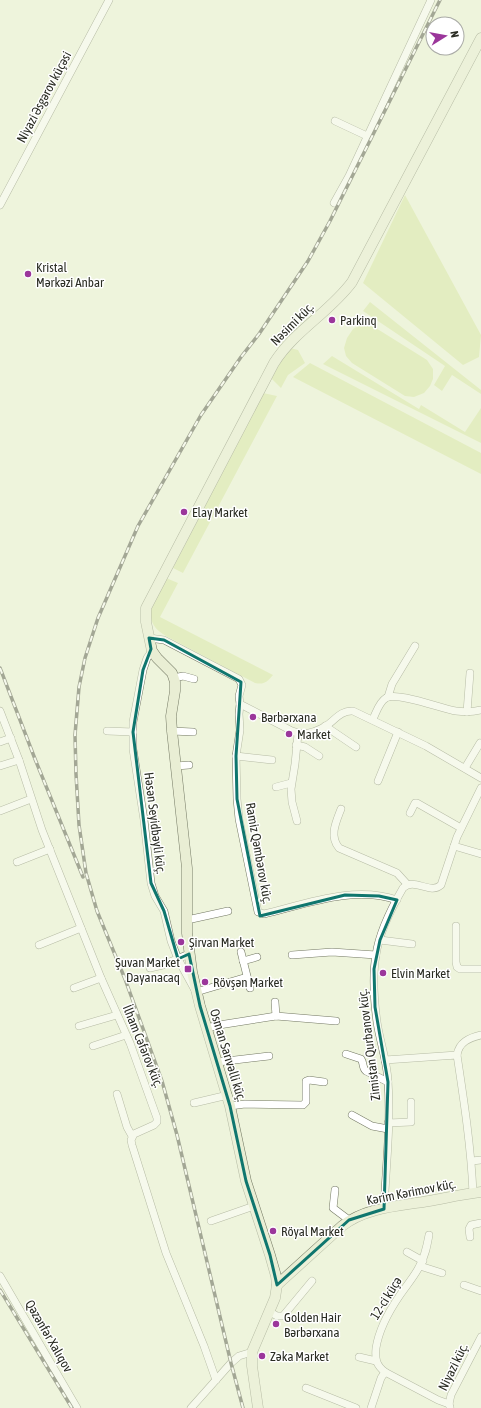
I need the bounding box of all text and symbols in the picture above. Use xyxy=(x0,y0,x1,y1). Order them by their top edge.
north arrow xyxy=(425,16,465,56)
text: N xyxy=(448,30,461,38)
street label: Niyazi Əsgərov küçəsi xyxy=(14,49,74,145)
place label: Kristal Mərkəzi Anbar xyxy=(36,260,104,290)
marker: Kristal Mərkəzi Anbar xyxy=(23,269,33,279)
street label: Nəsimi küç. xyxy=(267,299,317,349)
place label: Parkinq xyxy=(340,313,377,328)
marker: Parkinq xyxy=(327,315,337,325)
place label: Elay Market xyxy=(192,505,248,520)
marker: Elay Market xyxy=(179,507,189,517)
place label: Bərbərxana xyxy=(261,710,316,725)
marker: Bərbərxana xyxy=(248,712,258,722)
place label: Market xyxy=(297,727,331,742)
marker: Market xyxy=(284,729,294,739)
street label: Həsən Seyidbəyli küç. xyxy=(141,771,169,875)
street label: Ramiz Qəmbərov küç. xyxy=(243,801,275,905)
place label: Şirvan Market xyxy=(189,935,255,950)
marker: Şirvan Market xyxy=(176,937,186,947)
place label: Şuvan Market Dayanacaq xyxy=(115,955,180,985)
marker: Şuvan Market Dayanacaq xyxy=(183,964,193,974)
place label: Elvin Market xyxy=(391,966,450,981)
marker: Elvin Market xyxy=(378,968,388,978)
place label: Rövşən Market xyxy=(213,975,283,990)
marker: Rövşən Market xyxy=(200,977,210,987)
street label: Zimistan Qurbanov küç. xyxy=(355,988,383,1102)
street label: İlham Cəfərov küç. xyxy=(120,1003,166,1089)
street label: Osman Sarıvəlli küç. xyxy=(207,1007,249,1103)
street label: Kərim Kərimov küç. xyxy=(365,1176,457,1208)
place label: Röyal Market xyxy=(281,1224,344,1239)
marker: Röyal Market xyxy=(268,1226,278,1236)
street label: 12-ci küçə xyxy=(367,1274,405,1322)
street label: Qəzənfər Xalıqov xyxy=(22,1297,76,1375)
place label: Golden Hair Bərbərxana xyxy=(284,1310,341,1340)
marker: Golden Hair Bərbərxana xyxy=(271,1319,281,1329)
street label: Niyazi küç. xyxy=(435,1341,471,1393)
place label: Zəka Market xyxy=(270,1349,329,1364)
marker: Zəka Market xyxy=(257,1351,267,1361)

